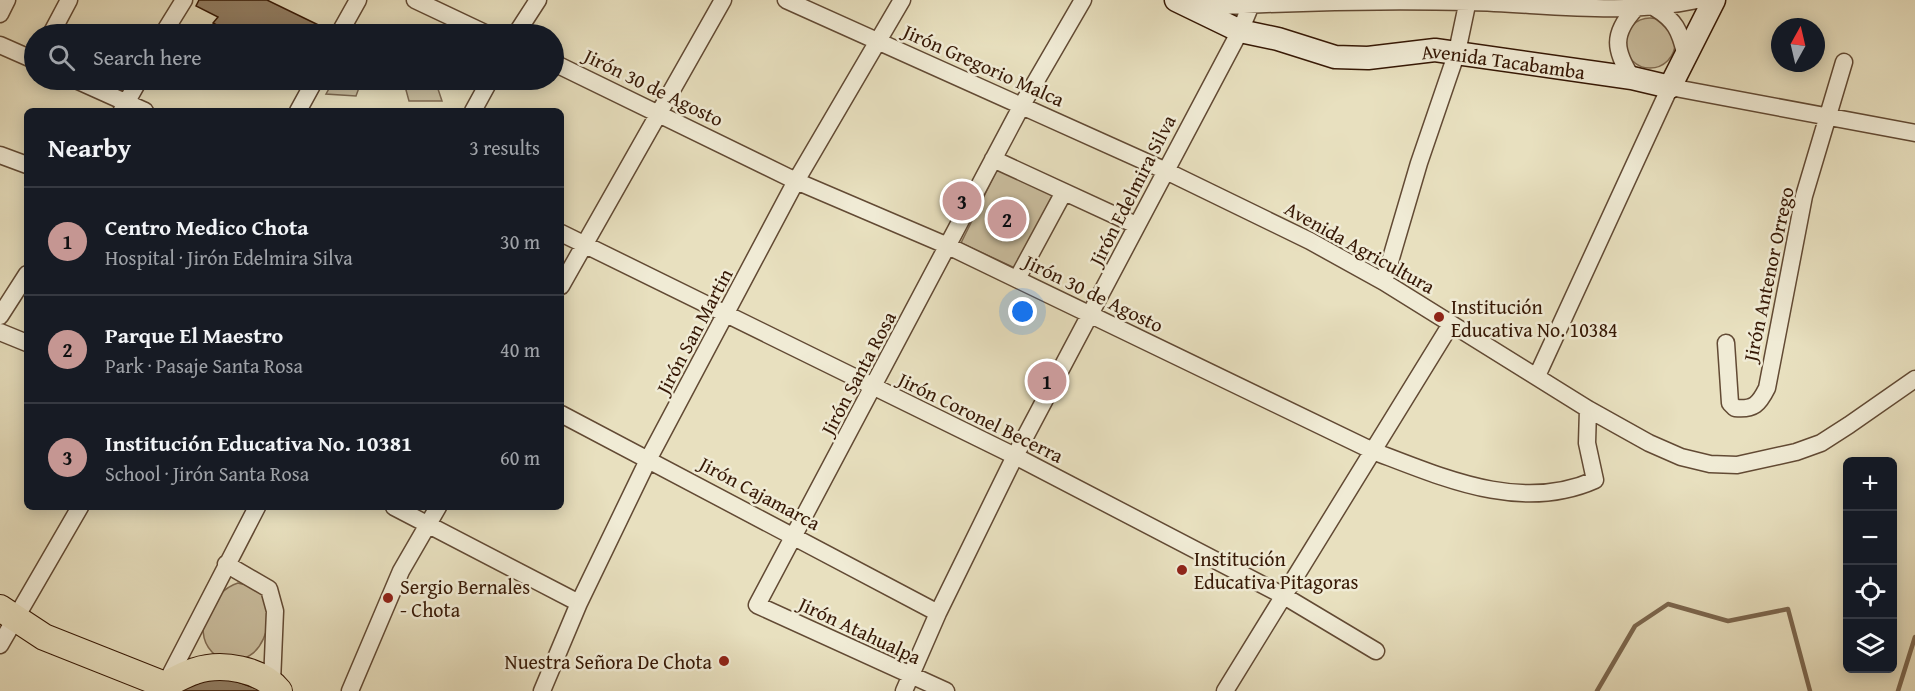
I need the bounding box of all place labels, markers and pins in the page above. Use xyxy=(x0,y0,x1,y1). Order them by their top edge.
pin: 3 xyxy=(942,178,982,224)
pin: 2 xyxy=(988,196,1026,242)
place label: Institución Educativa No. 10384 xyxy=(1451,292,1618,344)
marker: Institución Educativa No. 10384 xyxy=(1432,310,1446,324)
pin: 1 xyxy=(1028,358,1066,404)
place label: Institución Educativa Pitagoras xyxy=(1194,544,1359,596)
marker: Institución Educativa Pitagoras xyxy=(1175,563,1189,577)
place label: Sergio Bernales - Chota xyxy=(400,572,530,624)
marker: Sergio Bernales - Chota xyxy=(381,591,395,605)
place label: Nuestra Señora De Chota xyxy=(505,647,713,676)
marker: Nuestra Señora De Chota xyxy=(717,654,731,668)

